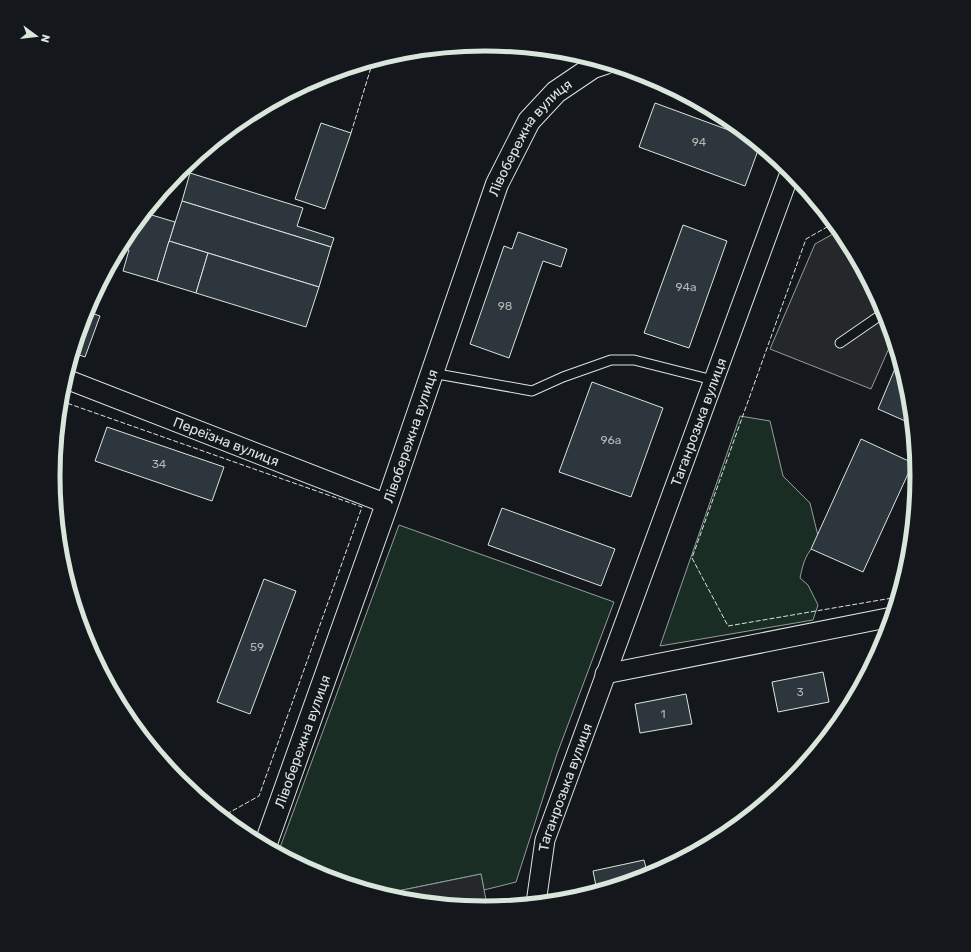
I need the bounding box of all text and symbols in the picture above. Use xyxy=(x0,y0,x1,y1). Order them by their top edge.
north arrow xyxy=(16,16,56,56)
text: N xyxy=(38,33,52,44)
street label: Лівобережна вулиця xyxy=(485,76,575,199)
house number: 94 xyxy=(692,135,707,149)
house number: 94а xyxy=(675,280,697,294)
house number: 98 xyxy=(498,299,512,313)
street label: Таганрозька вулиця xyxy=(668,356,730,489)
street label: Лівобережна вулиця xyxy=(380,367,442,505)
street label: Переїзна вулиця xyxy=(171,414,282,470)
house number: 96a xyxy=(601,433,621,447)
house number: 34 xyxy=(152,457,167,471)
house number: 59 xyxy=(250,640,264,654)
street label: Лівобережна вулиця xyxy=(271,673,334,811)
house number: 3 xyxy=(796,685,804,699)
house number: 1 xyxy=(660,707,666,721)
street label: Таганрозька вулиця xyxy=(535,721,596,853)

